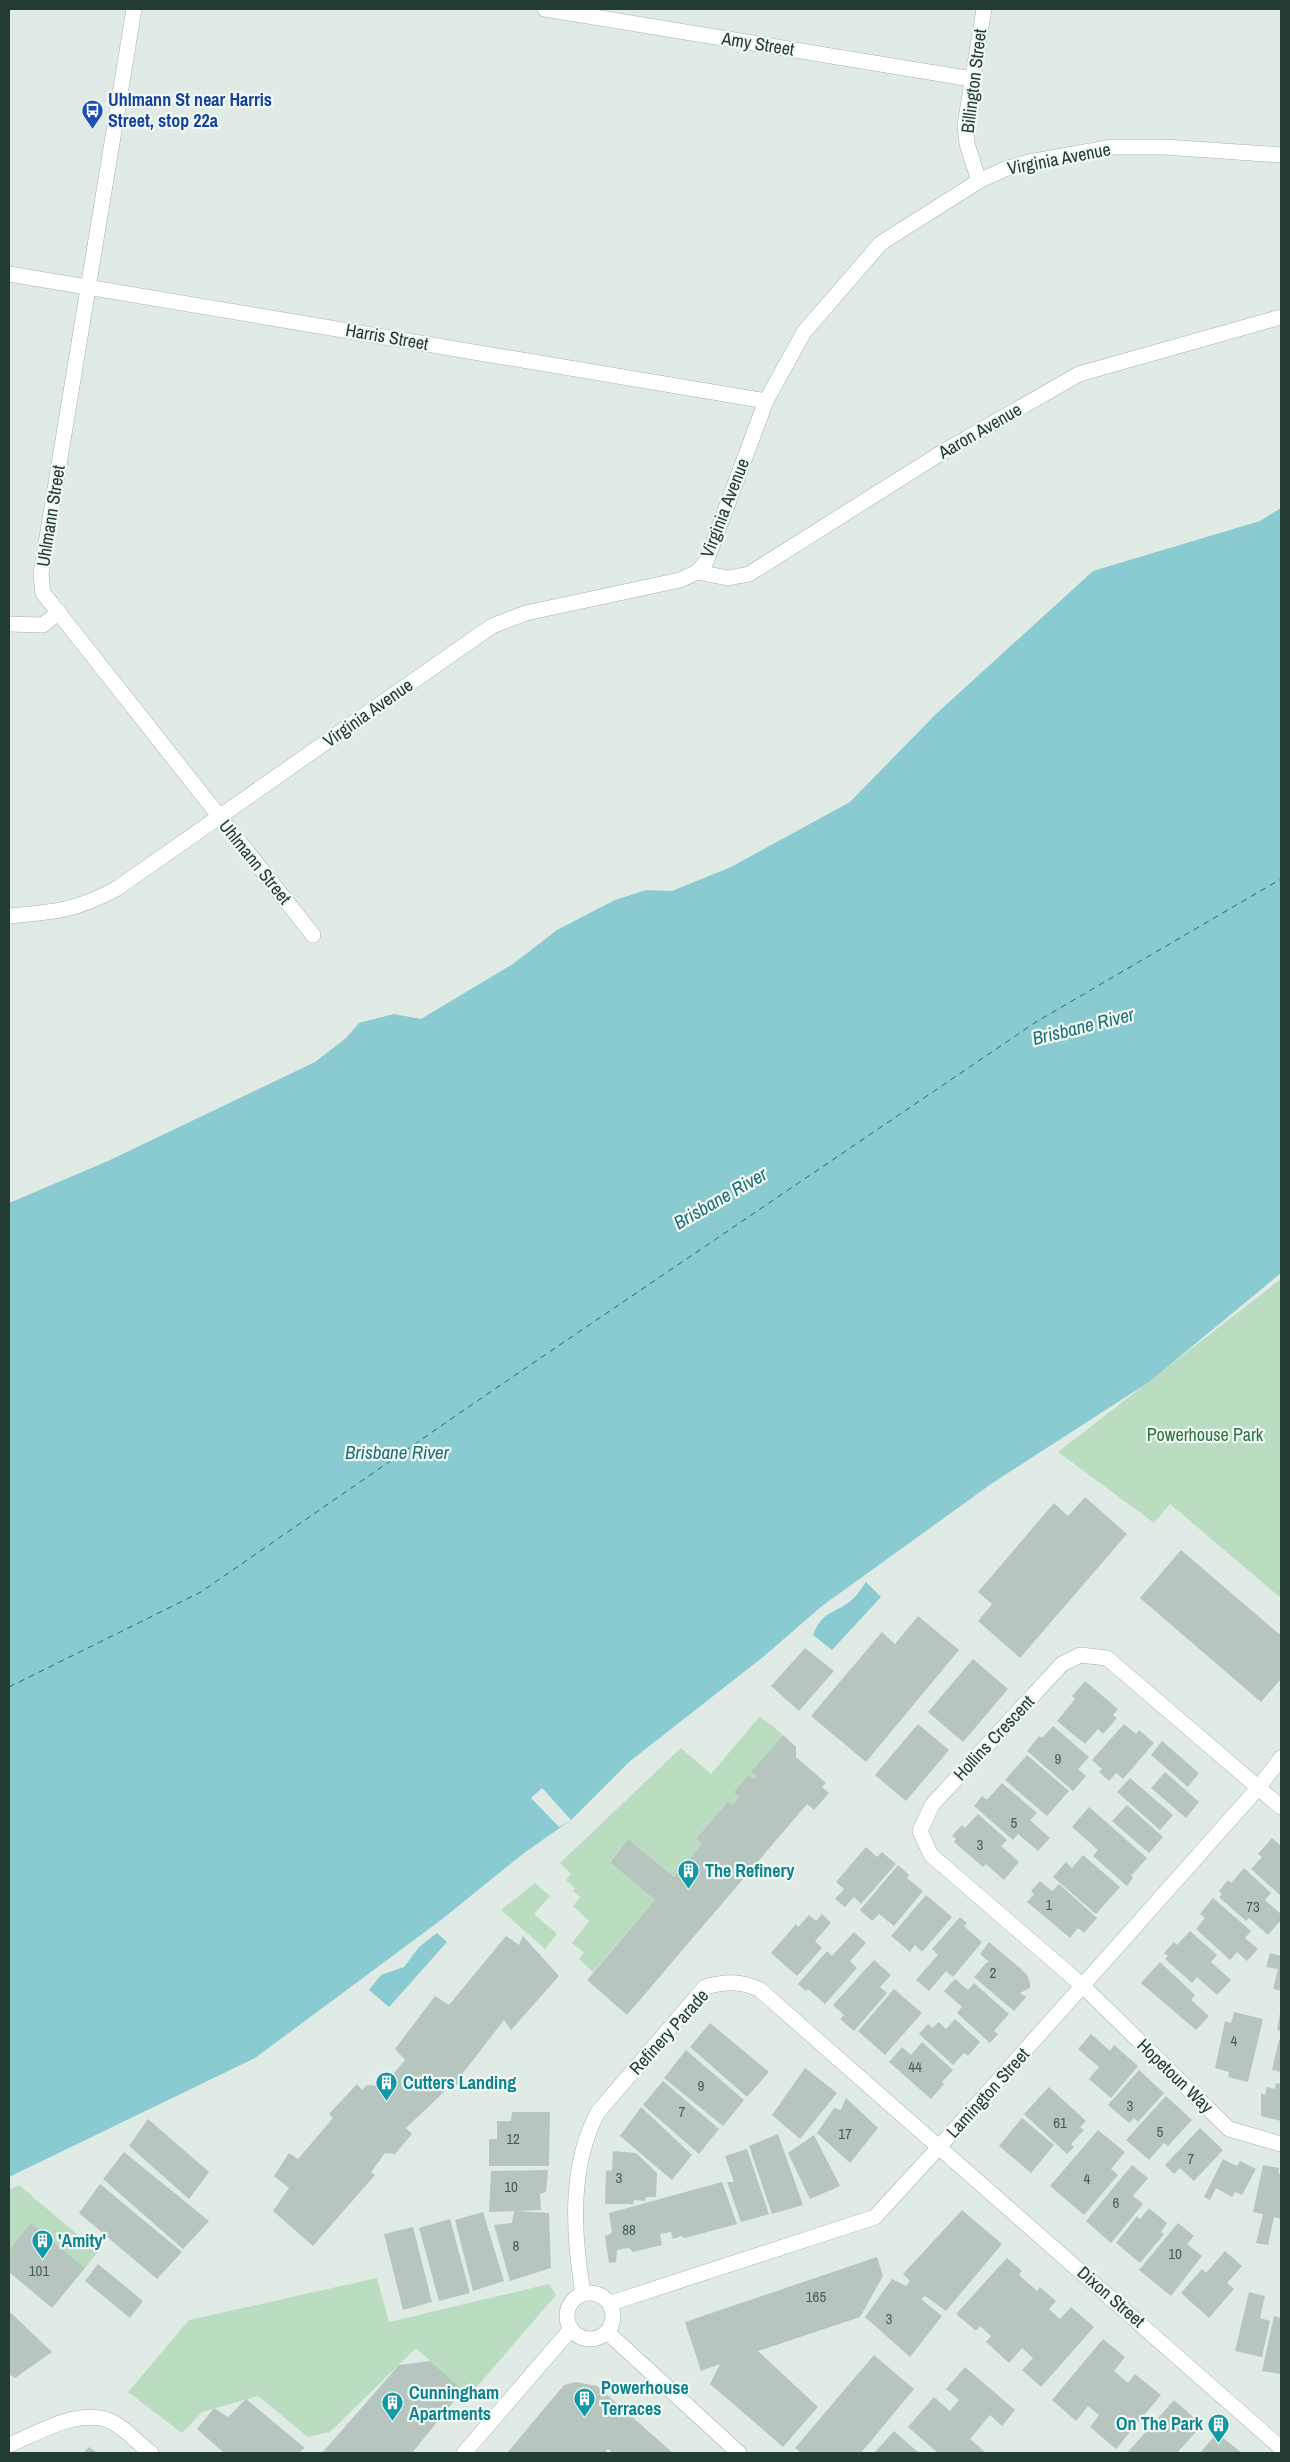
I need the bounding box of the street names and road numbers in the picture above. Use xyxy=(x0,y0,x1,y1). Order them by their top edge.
street label: Amy Street xyxy=(719,25,796,62)
street label: Billington Street xyxy=(955,27,992,135)
street label: Virginia Avenue xyxy=(1005,136,1113,181)
street label: Harris Street xyxy=(344,317,430,356)
street label: Aaron Avenue xyxy=(933,397,1026,465)
street label: Virginia Avenue xyxy=(694,455,755,561)
street label: Uhlmann Street xyxy=(30,463,71,569)
street label: Virginia Avenue xyxy=(318,672,418,753)
street label: Uhlmann Street xyxy=(213,814,297,909)
street label: Hollins Crescent xyxy=(948,1690,1040,1786)
street label: Refinery Parade xyxy=(623,1983,714,2080)
street label: Hopetoun Way xyxy=(1132,2033,1219,2119)
street label: Lamington Street xyxy=(940,2042,1035,2143)
street label: Dixon Street xyxy=(1072,2260,1150,2333)

